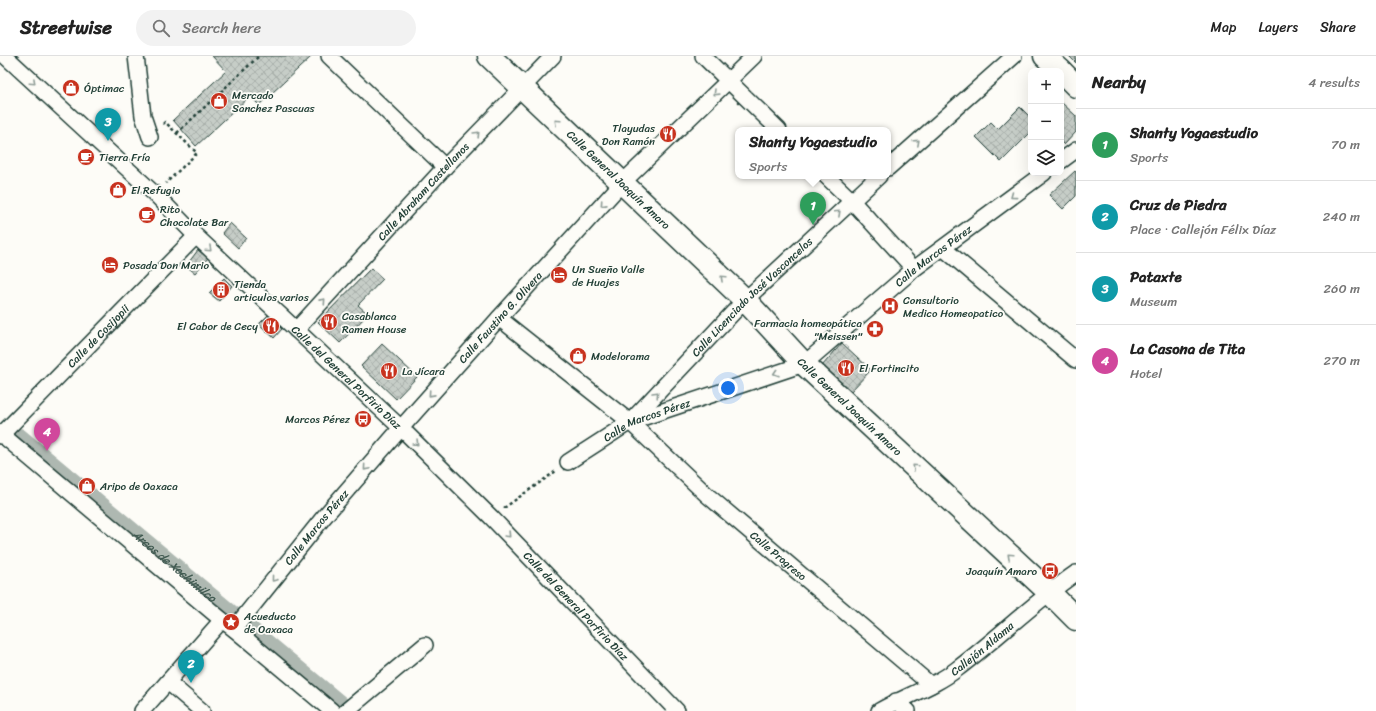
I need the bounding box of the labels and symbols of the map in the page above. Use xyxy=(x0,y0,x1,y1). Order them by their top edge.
one-way arrow xyxy=(29,78,36,85)
shop icon: Óptimac xyxy=(61,78,81,98)
place label: Óptimac xyxy=(84,79,125,98)
place label: Mercado Sanchez Pascuas xyxy=(232,86,316,118)
one-way arrow xyxy=(713,88,721,96)
shop icon: Mercado Sanchez Pascuas xyxy=(209,91,229,111)
pin: 3 xyxy=(95,108,121,141)
one-way arrow xyxy=(554,119,562,126)
place label: Tlayudas Don Ramón xyxy=(602,119,656,151)
restaurant icon: Tlayudas Don Ramón xyxy=(658,124,678,144)
street label: Calle General Joaquín Amaro xyxy=(562,125,675,235)
one-way arrow xyxy=(472,131,480,139)
street label: Calle Abraham Castellanos xyxy=(373,138,474,245)
one-way arrow xyxy=(912,140,920,147)
cafe icon: Tierra Fría xyxy=(76,147,96,167)
place label: Tierra Fría xyxy=(99,148,151,167)
shop icon: El Refugio xyxy=(108,180,128,200)
place label: El Refugio xyxy=(131,181,181,200)
one-way arrow xyxy=(1010,191,1017,199)
pin: 1 xyxy=(800,192,826,225)
one-way arrow xyxy=(601,199,608,206)
place label: Rito Chocolate Bar xyxy=(160,200,230,232)
cafe icon: Rito Chocolate Bar xyxy=(137,205,157,225)
one-way arrow xyxy=(833,211,841,218)
street label: Calle Marcos Pérez xyxy=(891,220,977,292)
street label: Calle Licenciado José Vasconcelos xyxy=(687,232,818,361)
one-way arrow xyxy=(204,244,212,251)
hotel icon: Posada Don Mario xyxy=(100,255,120,275)
place label: Posada Don Mario xyxy=(123,256,209,275)
place label: Un Sueño Valle de Huajes xyxy=(572,260,645,292)
hotel icon: Un Sueño Valle de Huajes xyxy=(549,265,569,285)
street label: Calle Faustino G. Olivera xyxy=(454,267,547,368)
place label: Tienda articulos varios xyxy=(234,275,310,307)
one-way arrow xyxy=(720,275,728,283)
building icon: Tienda articulos varios xyxy=(211,280,231,300)
place label: Consultorio Medico Homeopatico xyxy=(903,291,1004,323)
hospital icon: Consultorio Medico Homeopatico xyxy=(880,296,900,316)
one-way arrow xyxy=(318,298,325,306)
street label: Calle de Cosijopii xyxy=(63,299,135,373)
place label: Casablanca Ramen House xyxy=(342,307,407,339)
restaurant icon: Casablanca Ramen House xyxy=(319,312,339,332)
place label: Farmacia homeopática "Meissen" xyxy=(754,314,863,346)
restaurant icon: El Cabor de Cecy xyxy=(261,316,281,336)
place label: El Cabor de Cecy xyxy=(177,317,258,336)
pharmacy icon: Farmacia homeopática "Meissen" xyxy=(865,319,885,339)
street label: Calle del General Porfirio Díaz xyxy=(287,321,407,435)
shop icon: Modelorama xyxy=(568,346,588,366)
place label: Modelorama xyxy=(591,347,650,366)
street label: Calle General Joaquín Amaro xyxy=(792,353,906,461)
restaurant icon: El Fortincito xyxy=(836,358,856,378)
place label: El Fortincito xyxy=(859,359,920,378)
restaurant icon: La Jícara xyxy=(379,361,399,381)
place label: La Jícara xyxy=(402,362,445,381)
one-way arrow xyxy=(772,369,779,377)
your location xyxy=(718,378,738,398)
one-way arrow xyxy=(429,389,436,396)
one-way arrow xyxy=(652,391,659,398)
street label: Calle Marcos Pérez xyxy=(599,393,694,447)
bus stop icon: Marcos Pérez xyxy=(353,409,373,429)
place label: Marcos Pérez xyxy=(285,410,351,429)
pin: 4 xyxy=(34,418,60,451)
one-way arrow xyxy=(411,438,419,446)
one-way arrow xyxy=(363,463,371,471)
one-way arrow xyxy=(912,465,920,472)
shop icon: Aripo de Oaxaca xyxy=(77,476,97,496)
place label: Aripo de Oaxaca xyxy=(99,477,178,496)
street label: Calle Marcos Pérez xyxy=(280,485,354,570)
water label: Arcos de Xochimilco xyxy=(126,524,222,609)
street label: Calle Progreso xyxy=(745,526,811,586)
one-way arrow xyxy=(503,530,511,538)
street label: Calle del General Porfirio Díaz xyxy=(518,547,634,666)
one-way arrow xyxy=(1007,553,1015,561)
bus stop icon: Joaquín Amaro xyxy=(1040,561,1060,581)
place label: Joaquín Amaro xyxy=(965,562,1037,581)
one-way arrow xyxy=(271,574,278,581)
place label: Acueducto de Oaxaca xyxy=(243,607,296,639)
place icon: Acueducto de Oaxaca xyxy=(221,612,241,632)
street label: Callejón Aldama xyxy=(946,617,1019,681)
pin: 2 xyxy=(178,650,204,683)

